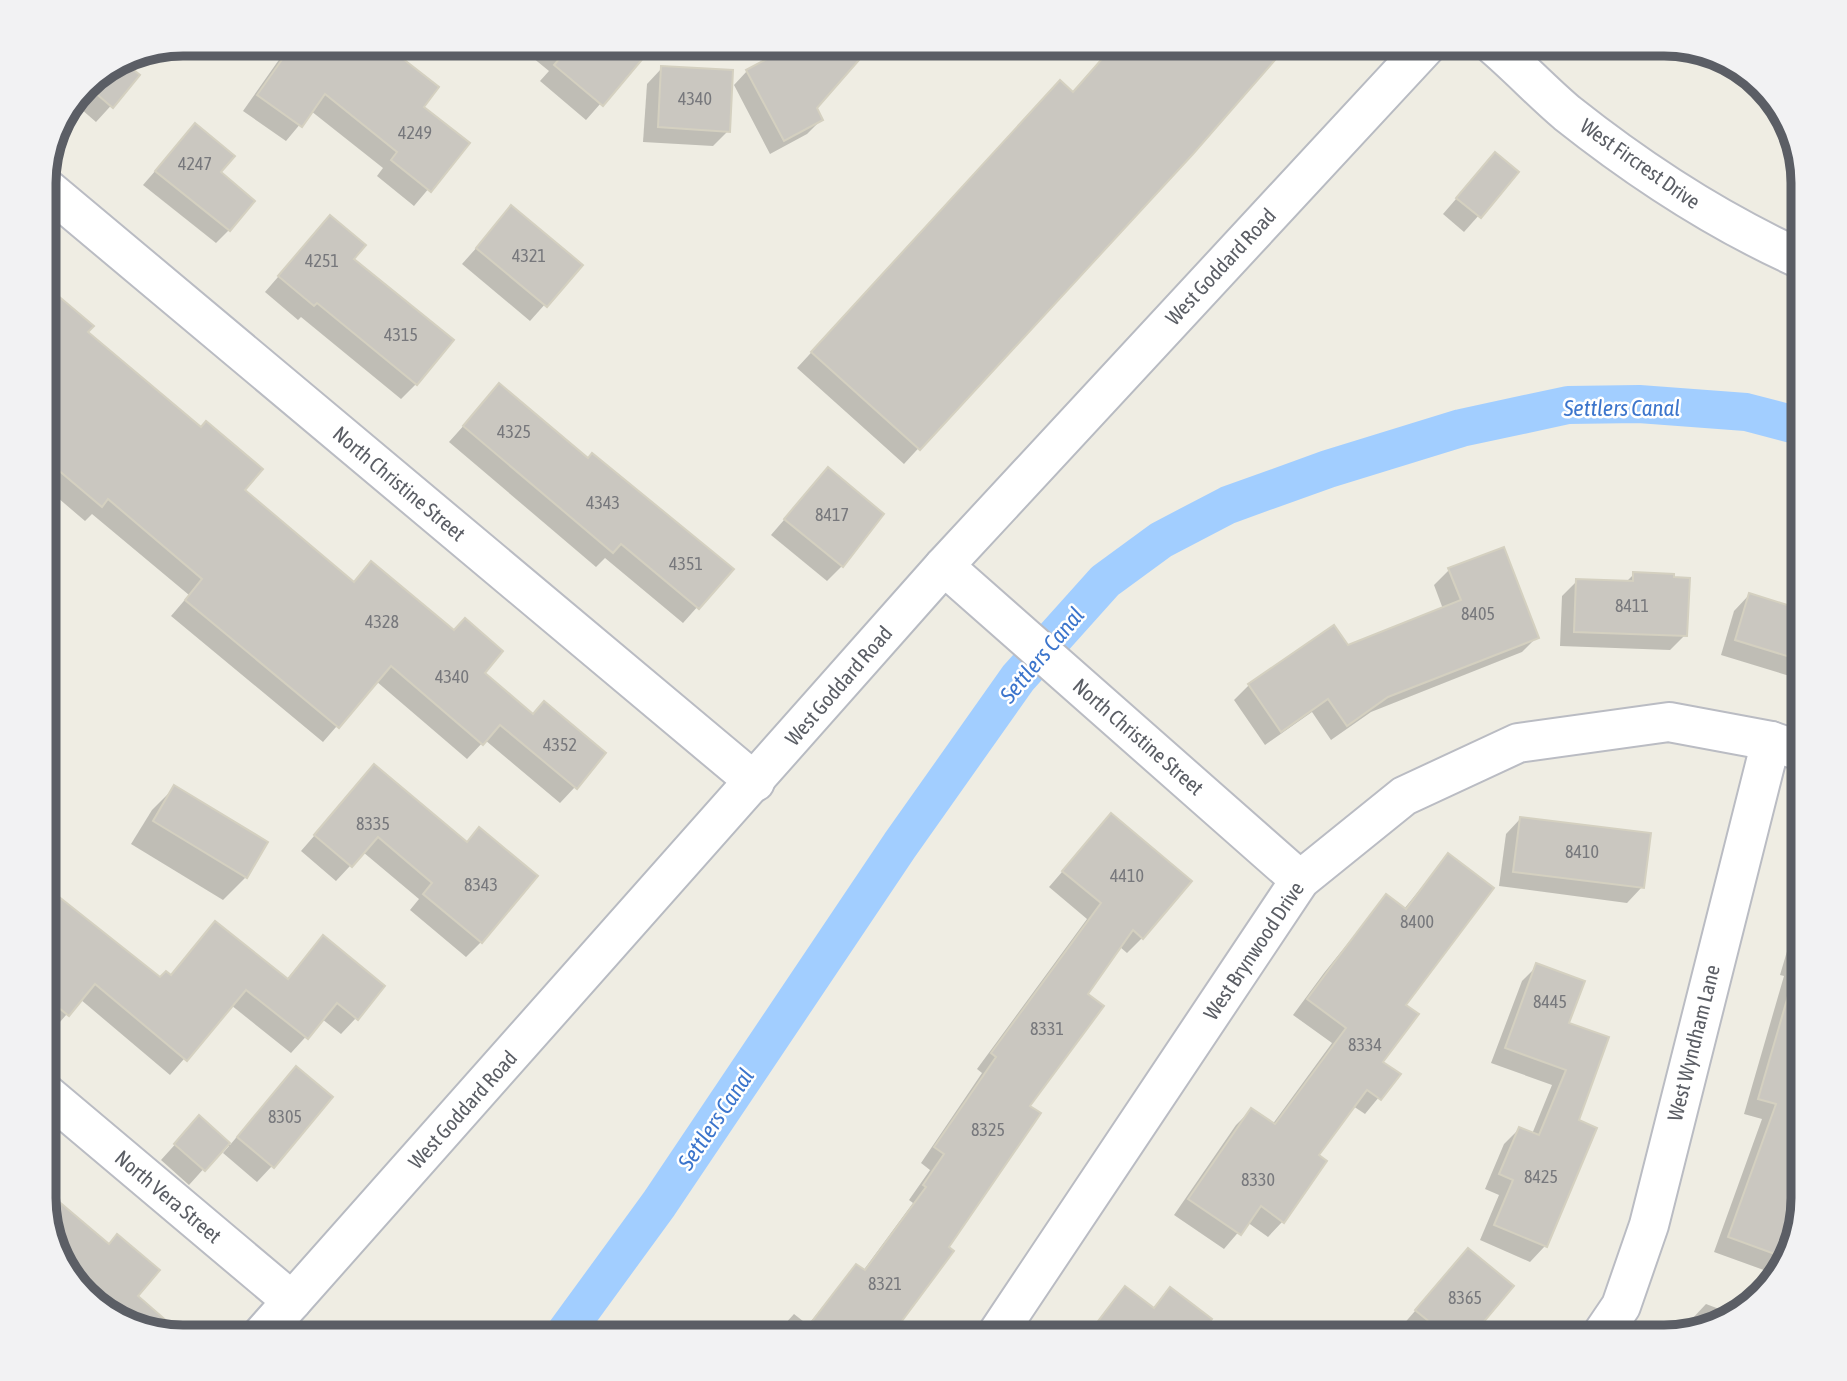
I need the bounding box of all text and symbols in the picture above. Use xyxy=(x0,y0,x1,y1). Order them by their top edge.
house number: 4340 xyxy=(678,88,712,109)
street label: West Fircrest Drive xyxy=(1576,113,1705,213)
house number: 4249 xyxy=(398,122,432,143)
house number: 4247 xyxy=(178,153,212,174)
street label: West Goddard Road xyxy=(1160,203,1280,329)
house number: 4321 xyxy=(512,245,546,266)
house number: 4251 xyxy=(305,250,339,271)
house number: 4315 xyxy=(384,324,418,345)
water label: Settlers Canal xyxy=(1563,395,1680,421)
street label: North Christine Street xyxy=(329,421,471,545)
house number: 4325 xyxy=(497,421,531,442)
house number: 4343 xyxy=(586,492,620,513)
house number: 8417 xyxy=(815,504,849,525)
house number: 4351 xyxy=(669,553,703,574)
house number: 8411 xyxy=(1615,595,1649,616)
water label: Settlers Canal xyxy=(994,602,1089,709)
house number: 8405 xyxy=(1461,603,1495,624)
house number: 4328 xyxy=(365,611,399,632)
street label: West Goddard Road xyxy=(780,621,897,750)
house number: 4340 xyxy=(435,666,469,687)
street label: North Christine Street xyxy=(1069,673,1209,799)
house number: 4352 xyxy=(543,734,577,755)
house number: 8335 xyxy=(356,813,390,834)
house number: 8410 xyxy=(1565,841,1599,862)
house number: 4410 xyxy=(1110,865,1144,886)
house number: 8343 xyxy=(464,874,498,895)
street label: West Brynwood Drive xyxy=(1198,877,1308,1024)
house number: 8400 xyxy=(1400,911,1434,932)
street label: West Wyndham Lane xyxy=(1662,962,1724,1123)
house number: 8445 xyxy=(1533,991,1567,1012)
house number: 8331 xyxy=(1030,1018,1064,1039)
house number: 8334 xyxy=(1348,1034,1382,1055)
street label: West Goddard Road xyxy=(403,1045,521,1173)
water label: Settlers Canal xyxy=(672,1063,759,1175)
house number: 8305 xyxy=(268,1106,302,1127)
house number: 8325 xyxy=(971,1119,1005,1140)
street label: North Vera Street xyxy=(111,1145,227,1248)
house number: 8425 xyxy=(1524,1166,1558,1187)
house number: 8330 xyxy=(1241,1169,1275,1190)
house number: 8321 xyxy=(868,1273,902,1294)
house number: 8365 xyxy=(1448,1287,1482,1308)

